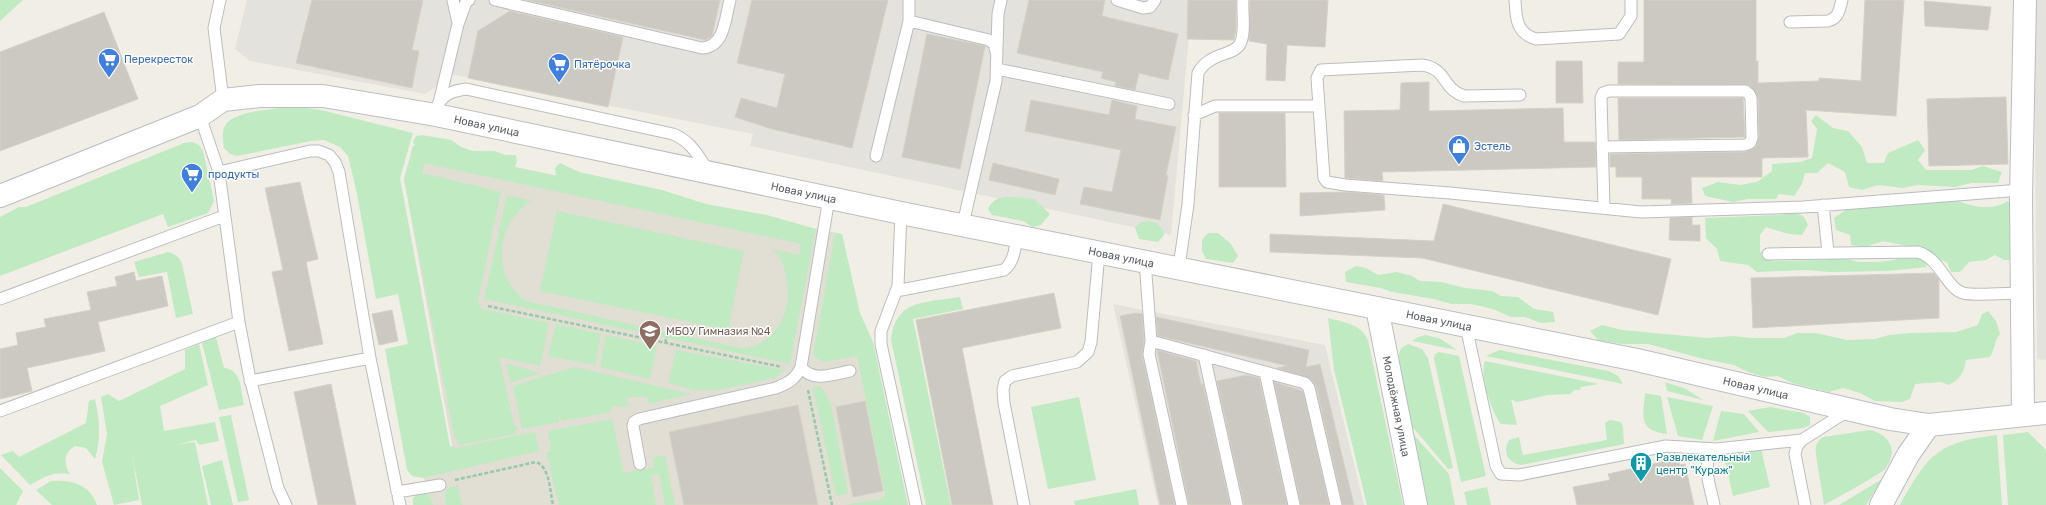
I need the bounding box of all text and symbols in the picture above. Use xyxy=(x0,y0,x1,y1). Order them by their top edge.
supermarket icon: Перекресток xyxy=(96,46,122,79)
supermarket icon: Пятёрочка xyxy=(546,51,572,84)
place label: Перекресток xyxy=(124,53,193,66)
place label: Пятёрочка xyxy=(574,58,631,71)
street label: Новая улица xyxy=(453,113,521,139)
shop icon: Эстель xyxy=(1446,133,1472,166)
place label: Эстель xyxy=(1474,140,1511,153)
supermarket icon: продукты xyxy=(179,161,205,194)
place label: продукты xyxy=(208,168,259,181)
street label: Новая улица xyxy=(770,180,838,206)
street label: Новая улица xyxy=(1087,245,1155,270)
street label: Новая улица xyxy=(1405,308,1473,334)
school or university icon: МБОУ Гимназия №4 xyxy=(637,318,663,351)
place label: МБОУ Гимназия №4 xyxy=(666,325,771,338)
street label: Молодёжная улица xyxy=(1380,355,1412,458)
street label: Новая улица xyxy=(1722,374,1790,402)
building icon: Развлекательный центр "Кураж" xyxy=(1628,450,1654,483)
place label: Развлекательный центр "Кураж" xyxy=(1656,451,1750,477)

